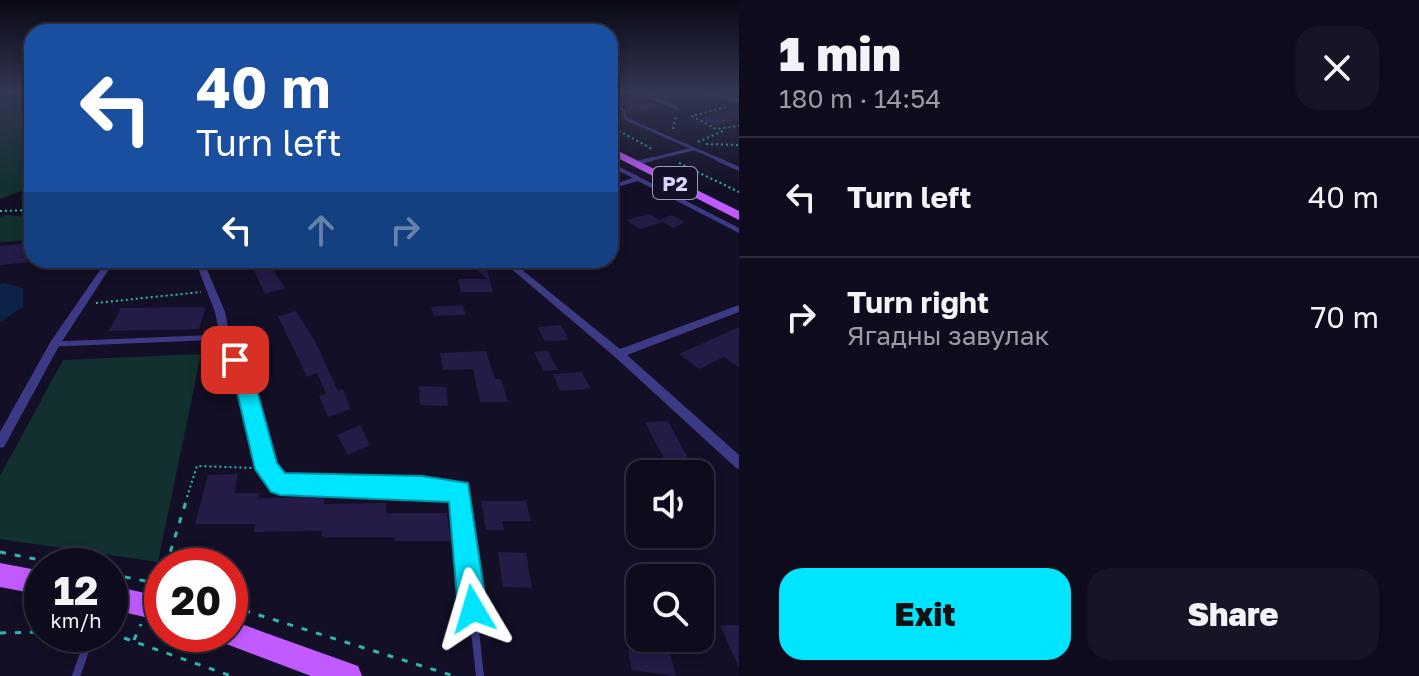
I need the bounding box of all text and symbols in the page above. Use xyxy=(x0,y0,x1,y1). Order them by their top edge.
text: 1 min xyxy=(779,24,901,82)
button: close xyxy=(1295,26,1379,110)
text: 40 m xyxy=(196,53,330,120)
icon: left xyxy=(64,56,168,160)
text: 180 m · 14:54 xyxy=(779,83,941,114)
text: Turn left xyxy=(196,121,342,164)
road number: Р2 xyxy=(653,167,697,199)
icon: left xyxy=(779,175,823,219)
text: Turn left xyxy=(847,179,972,215)
text: 40 m xyxy=(1308,179,1379,215)
icon: left xyxy=(215,208,259,252)
icon: ahead xyxy=(299,208,343,252)
icon: right xyxy=(383,208,427,252)
text: Turn right xyxy=(847,284,989,320)
icon: right xyxy=(779,295,823,339)
text: 70 m xyxy=(1310,299,1379,335)
text: Ягадны завулак xyxy=(847,320,1049,351)
pin xyxy=(201,326,269,394)
icon: arrive xyxy=(213,338,257,382)
map controls xyxy=(626,460,714,652)
button: sound xyxy=(626,460,714,548)
speed limit sign: 20 xyxy=(144,548,248,652)
button: search xyxy=(626,564,714,652)
text: 12 xyxy=(54,566,99,614)
position arrow xyxy=(431,567,515,651)
button: Exit xyxy=(779,568,1071,660)
button: Share xyxy=(1087,568,1379,660)
text: km/h xyxy=(51,608,101,632)

